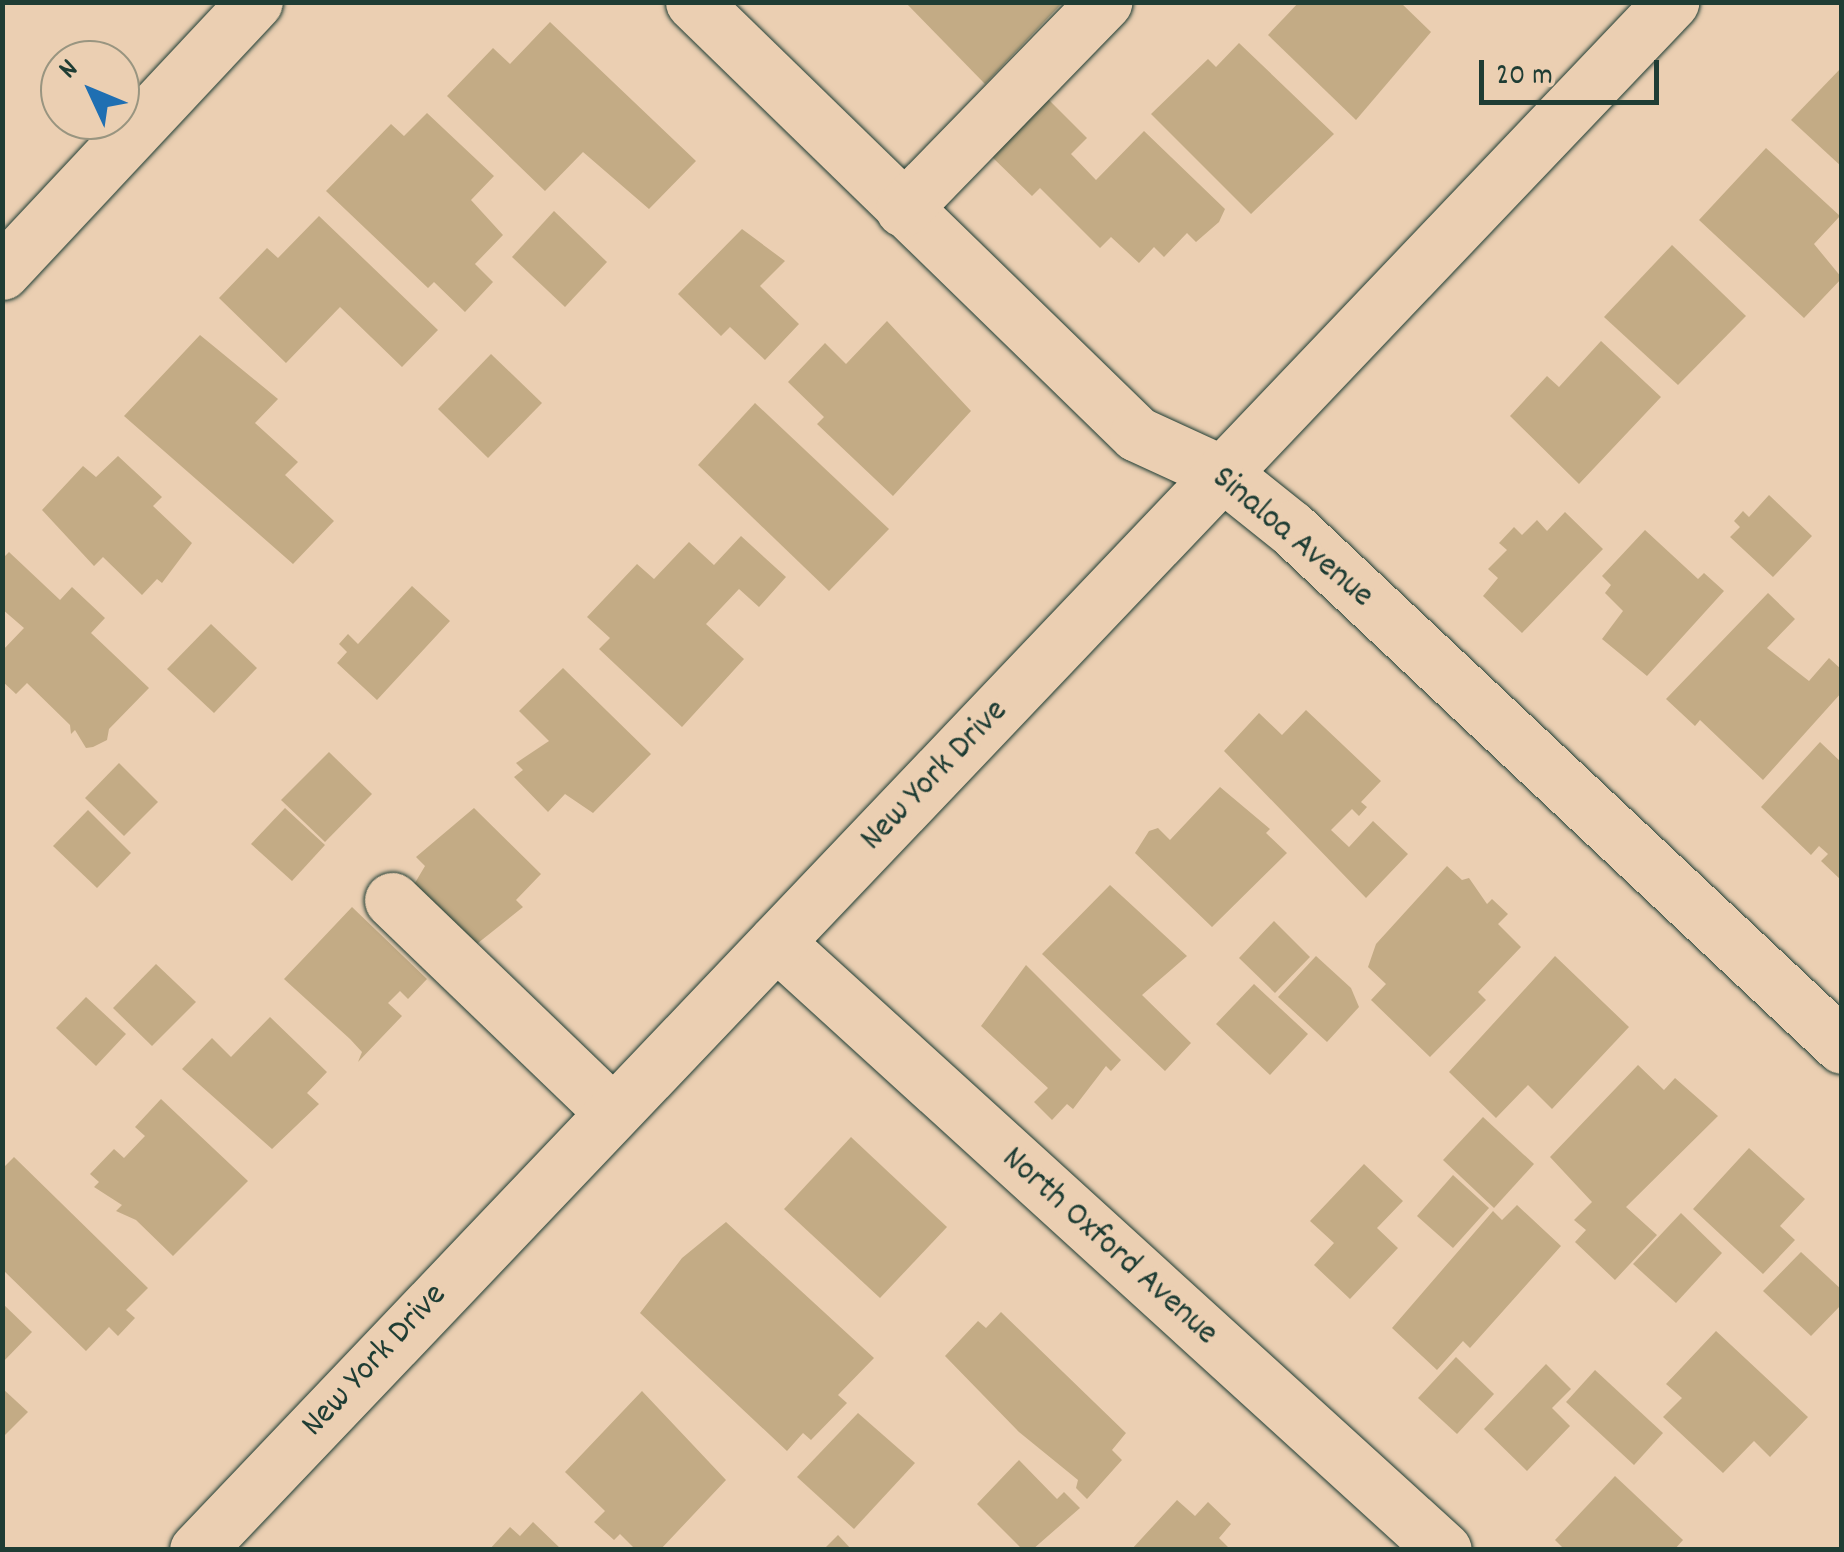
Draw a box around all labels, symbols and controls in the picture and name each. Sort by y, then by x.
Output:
north arrow [40,40,140,140]
scale bar [1484,40,1664,102]
text: N [51,52,89,89]
text: 20 m [1496,56,1553,99]
street label: Sinaloa Avenue [1202,458,1382,618]
street label: New York Drive [852,691,1018,861]
street label: North Oxford Avenue [992,1139,1226,1355]
street label: New York Drive [293,1276,457,1446]

